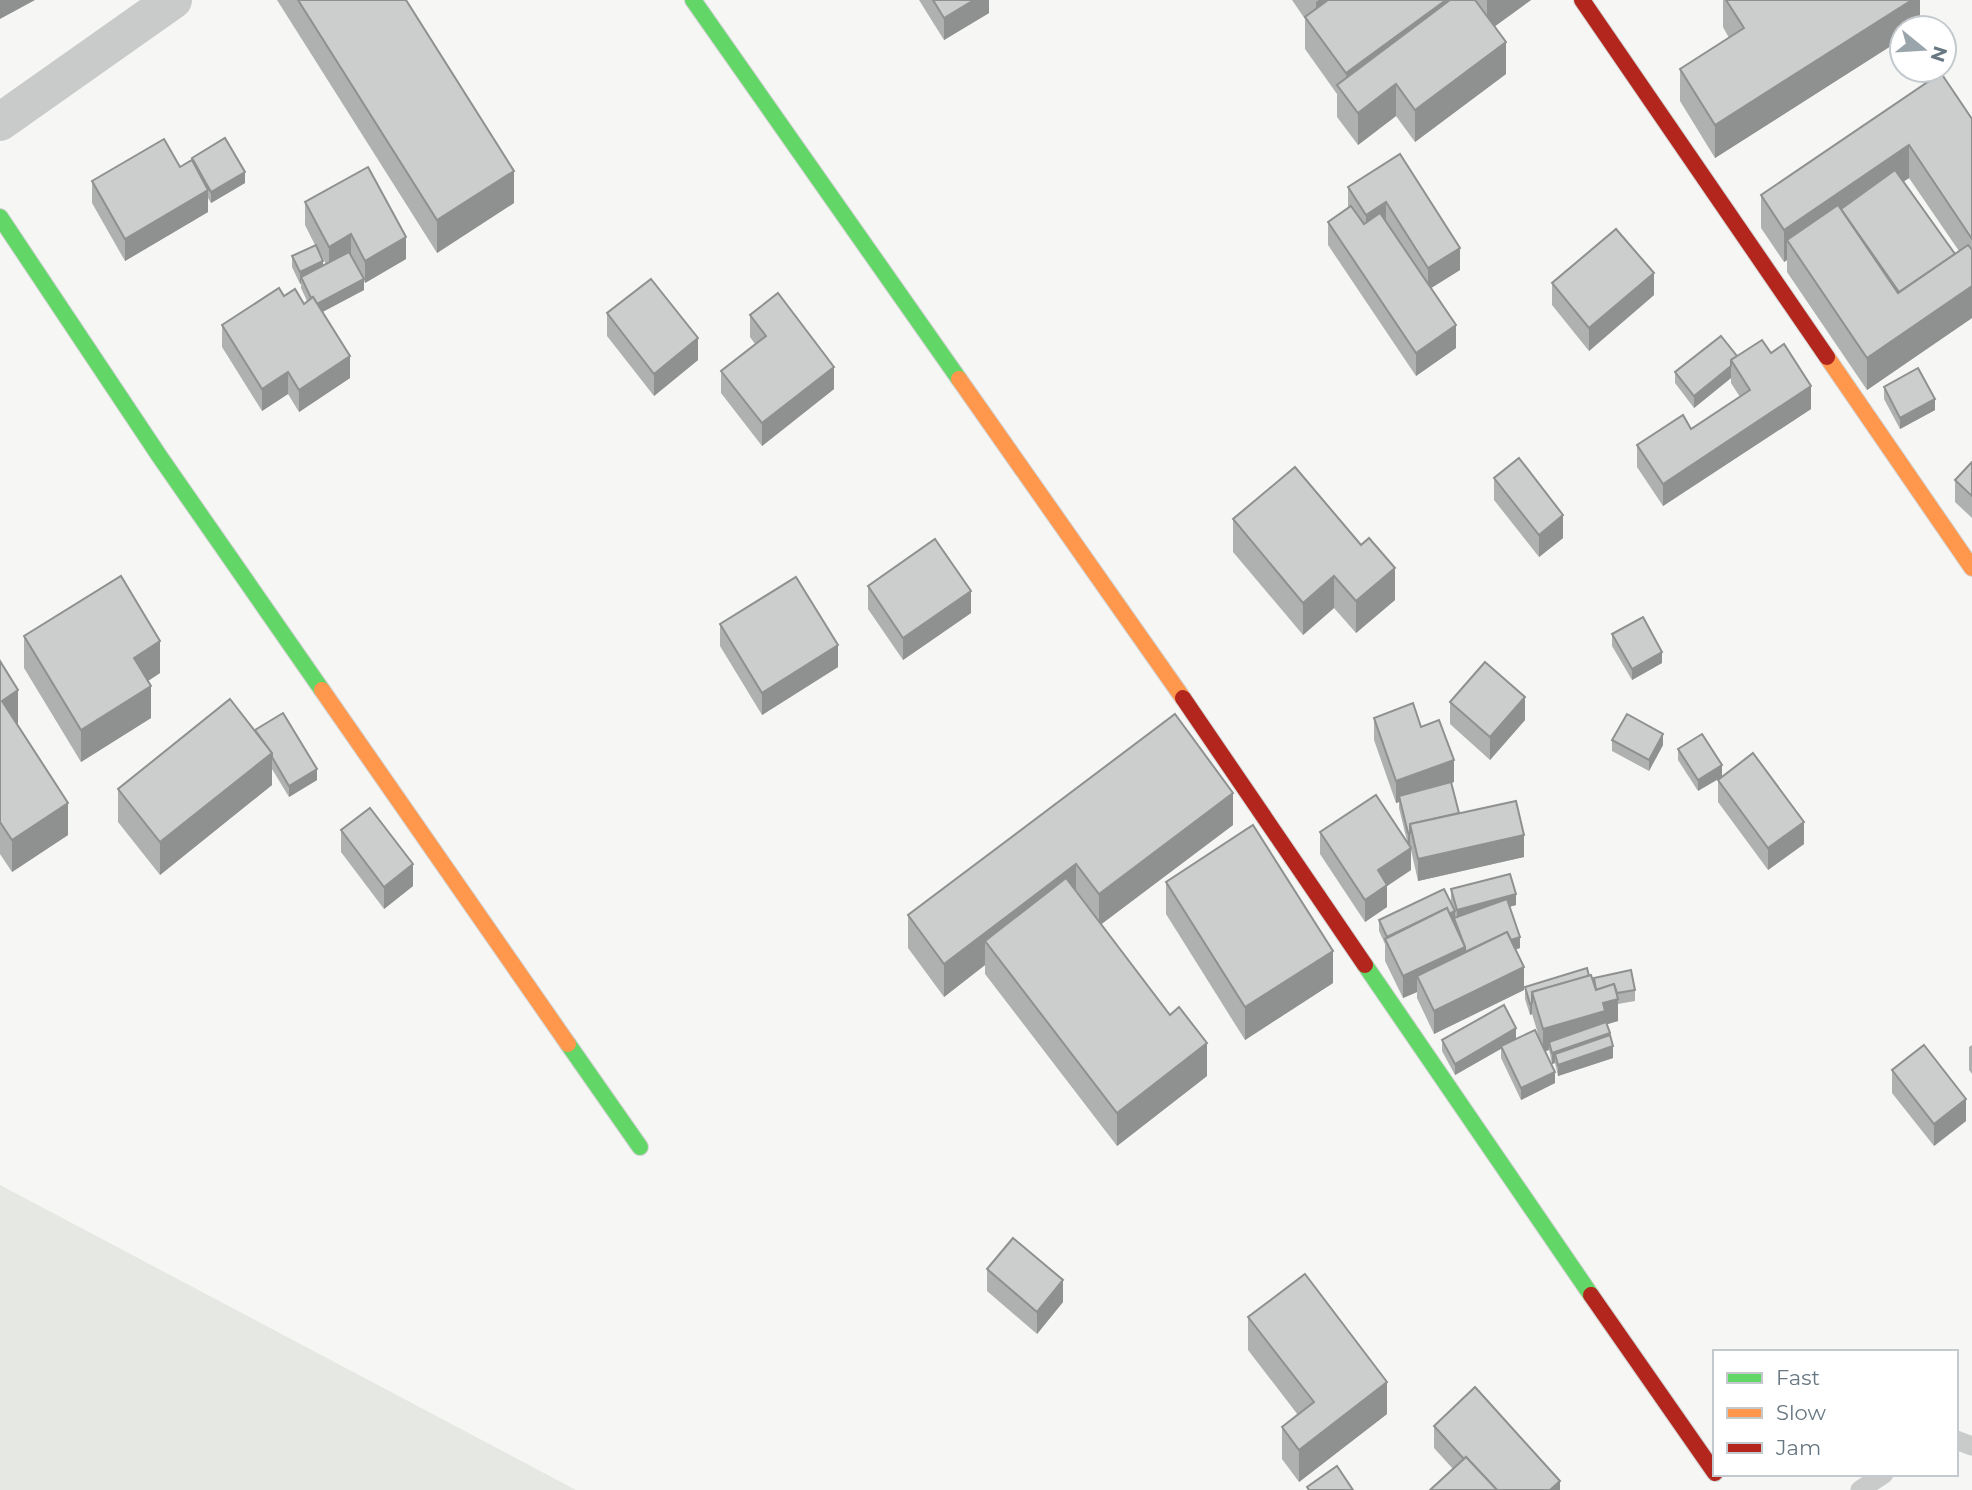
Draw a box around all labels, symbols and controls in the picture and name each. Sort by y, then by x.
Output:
north arrow [1888,14,1958,84]
text: N [1925,43,1952,65]
legend [1713,1350,1958,1476]
text: Fast [1776,1365,1820,1390]
text: Slow [1776,1400,1826,1425]
text: Jam [1775,1435,1821,1460]

